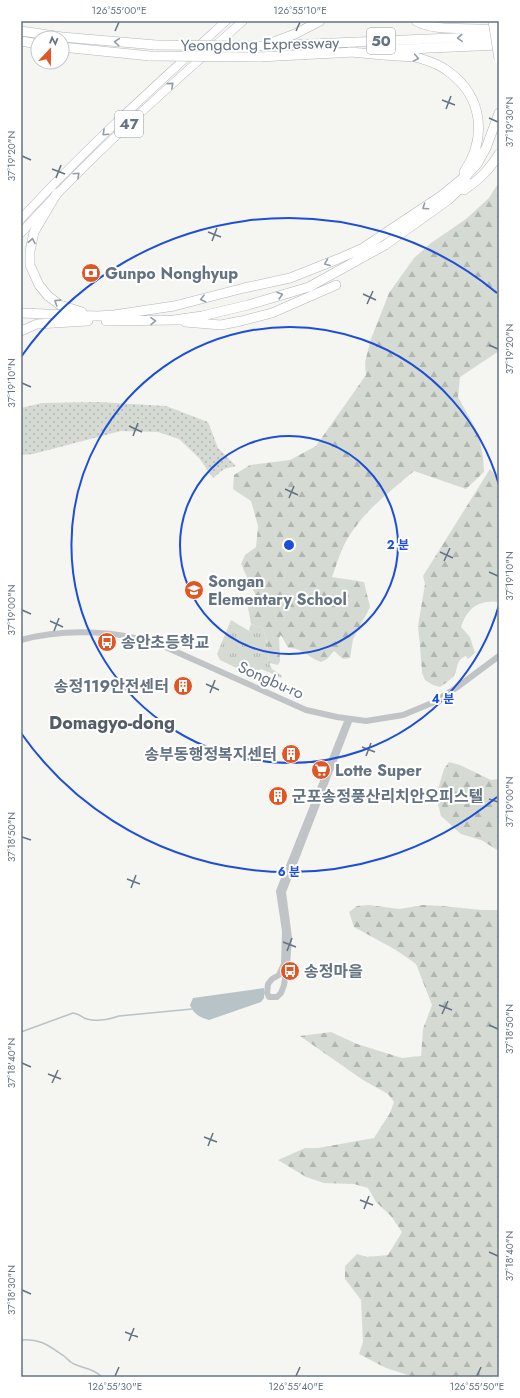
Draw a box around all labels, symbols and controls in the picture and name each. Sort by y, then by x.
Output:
text: 126°55'00"E [91,3,147,18]
text: 126°55'10"E [273,3,327,18]
road number: 50 [367,28,395,54]
north arrow [30,30,70,70]
street label: Yeongdong Expressway [181,31,340,57]
text: N [47,32,61,50]
one-way arrow [457,33,463,42]
one-way arrow [114,37,120,46]
one-way arrow [412,53,419,62]
one-way arrow [166,82,173,89]
text: 37°19'30"N [502,97,517,147]
road number: 47 [115,111,143,137]
one-way arrow [102,128,110,136]
text: 37°19'20"N [4,131,19,181]
one-way arrow [72,172,80,179]
one-way arrow [422,202,429,209]
one-way arrow [27,237,36,244]
one-way arrow [324,259,331,267]
bank icon: Gunpo Nonghyup [80,262,102,284]
place label: Gunpo Nonghyup [105,262,238,285]
one-way arrow [277,291,284,300]
one-way arrow [199,294,206,302]
one-way arrow [54,299,61,306]
one-way arrow [150,317,156,325]
text: 37°19'20"N [502,324,517,374]
text: 37°19'10"N [4,358,19,408]
text: 2 분 [387,536,409,554]
centre of rings [282,538,296,552]
text: 37°19'10"N [502,551,517,601]
place label: Songan Elementary School [208,570,347,611]
school or university icon: Songan Elementary School [183,579,205,601]
text: 37°19'00"N [4,585,19,635]
bus stop icon: 송안초등학교 [96,631,118,653]
place label: 송안초등학교 [121,631,210,654]
street label: Songbu-ro [234,655,308,705]
place label: 송정119안전센터 [54,675,169,698]
building icon: 송정119안전센터 [172,675,194,697]
text: 4 분 [431,690,455,708]
district label: Domagyo-dong [49,710,175,736]
place label: 송부동행정복지센터 [145,743,277,766]
building icon: 송부동행정복지센터 [280,743,302,765]
supermarket icon: Lotte Super [310,759,332,781]
place label: Lotte Super [335,759,422,782]
text: 37°19'00"N [502,777,517,827]
building icon: 군포송정풍산리치안오피스텔 [267,785,289,807]
place label: 군포송정풍산리치안오피스텔 [292,785,483,808]
text: 37°18'50"N [4,812,19,862]
text: 6 분 [278,863,300,881]
bus stop icon: 송정마을 [279,960,301,982]
place label: 송정마을 [304,960,363,983]
text: 37°18'50"N [502,1004,517,1054]
text: 37°18'40"N [4,1038,19,1088]
text: 37°18'40"N [502,1231,517,1281]
text: 37°18'30"N [4,1265,19,1315]
text: 126°55'30"E [88,1379,142,1394]
text: 126°55'40"E [269,1379,323,1394]
text: 126°55'50"E [450,1379,504,1394]

